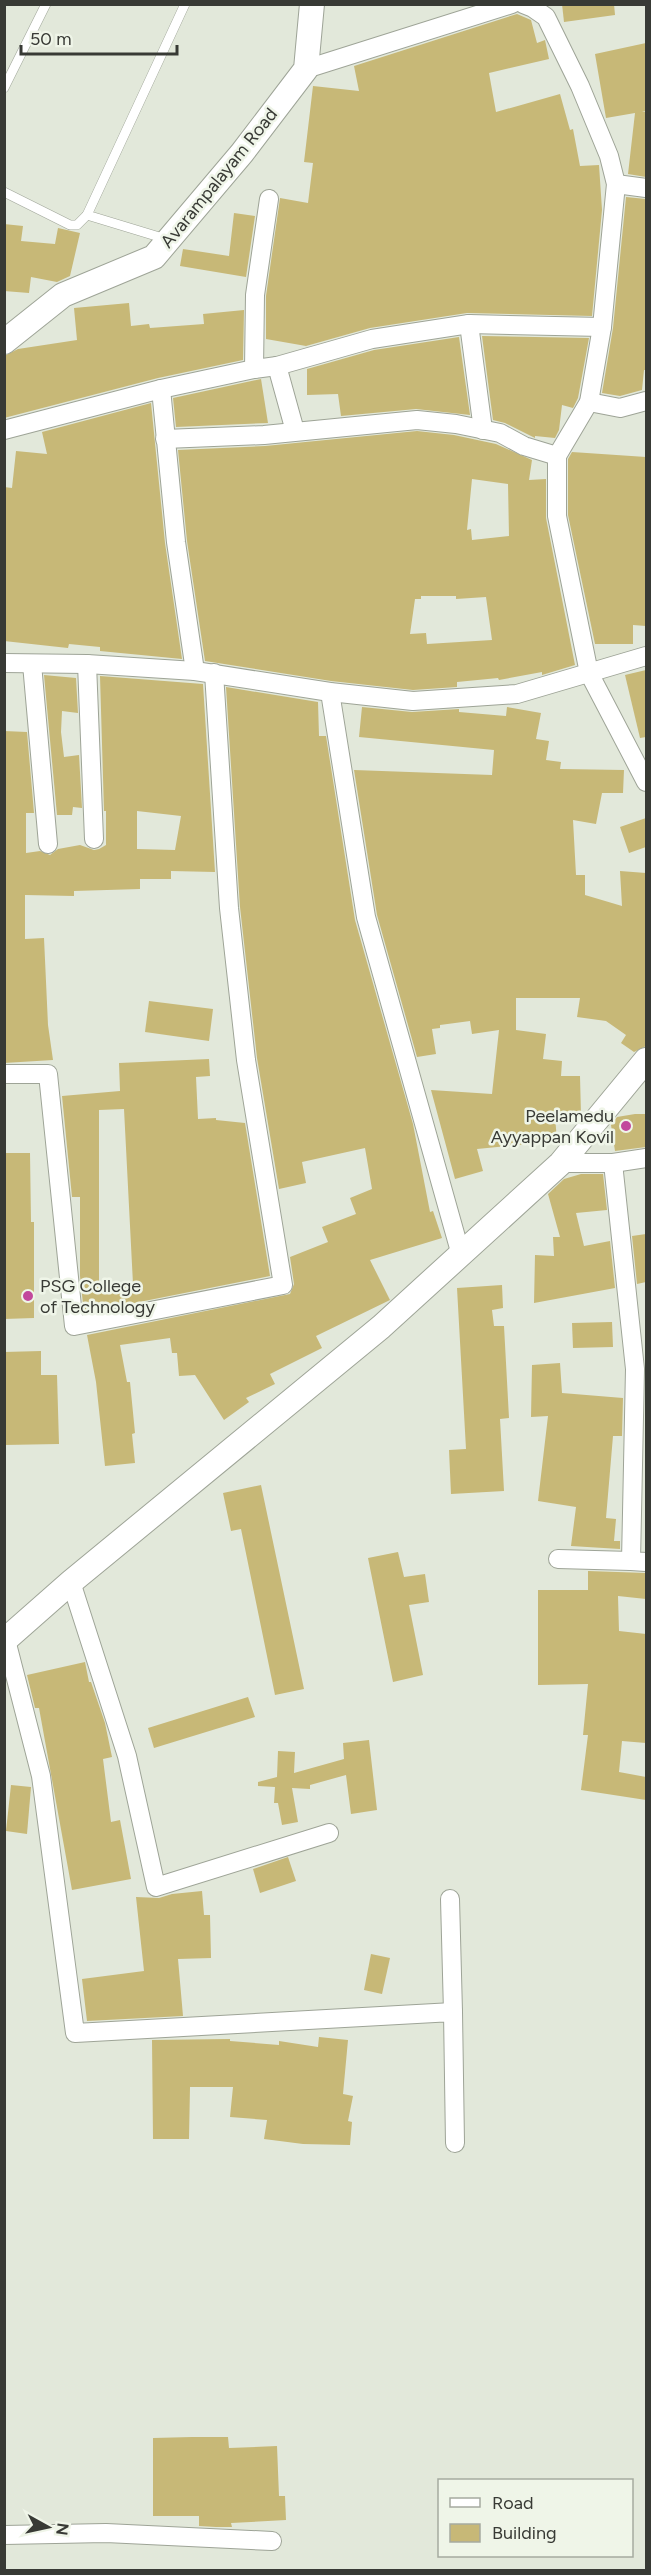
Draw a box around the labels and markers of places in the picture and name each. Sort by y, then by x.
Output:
place label: Peelamedu Ayyappan Kovil [491,1105,614,1148]
marker: Peelamedu Ayyappan Kovil [619,1119,633,1133]
place label: PSG College of Technology [40,1275,155,1318]
marker: PSG College of Technology [21,1289,35,1303]

